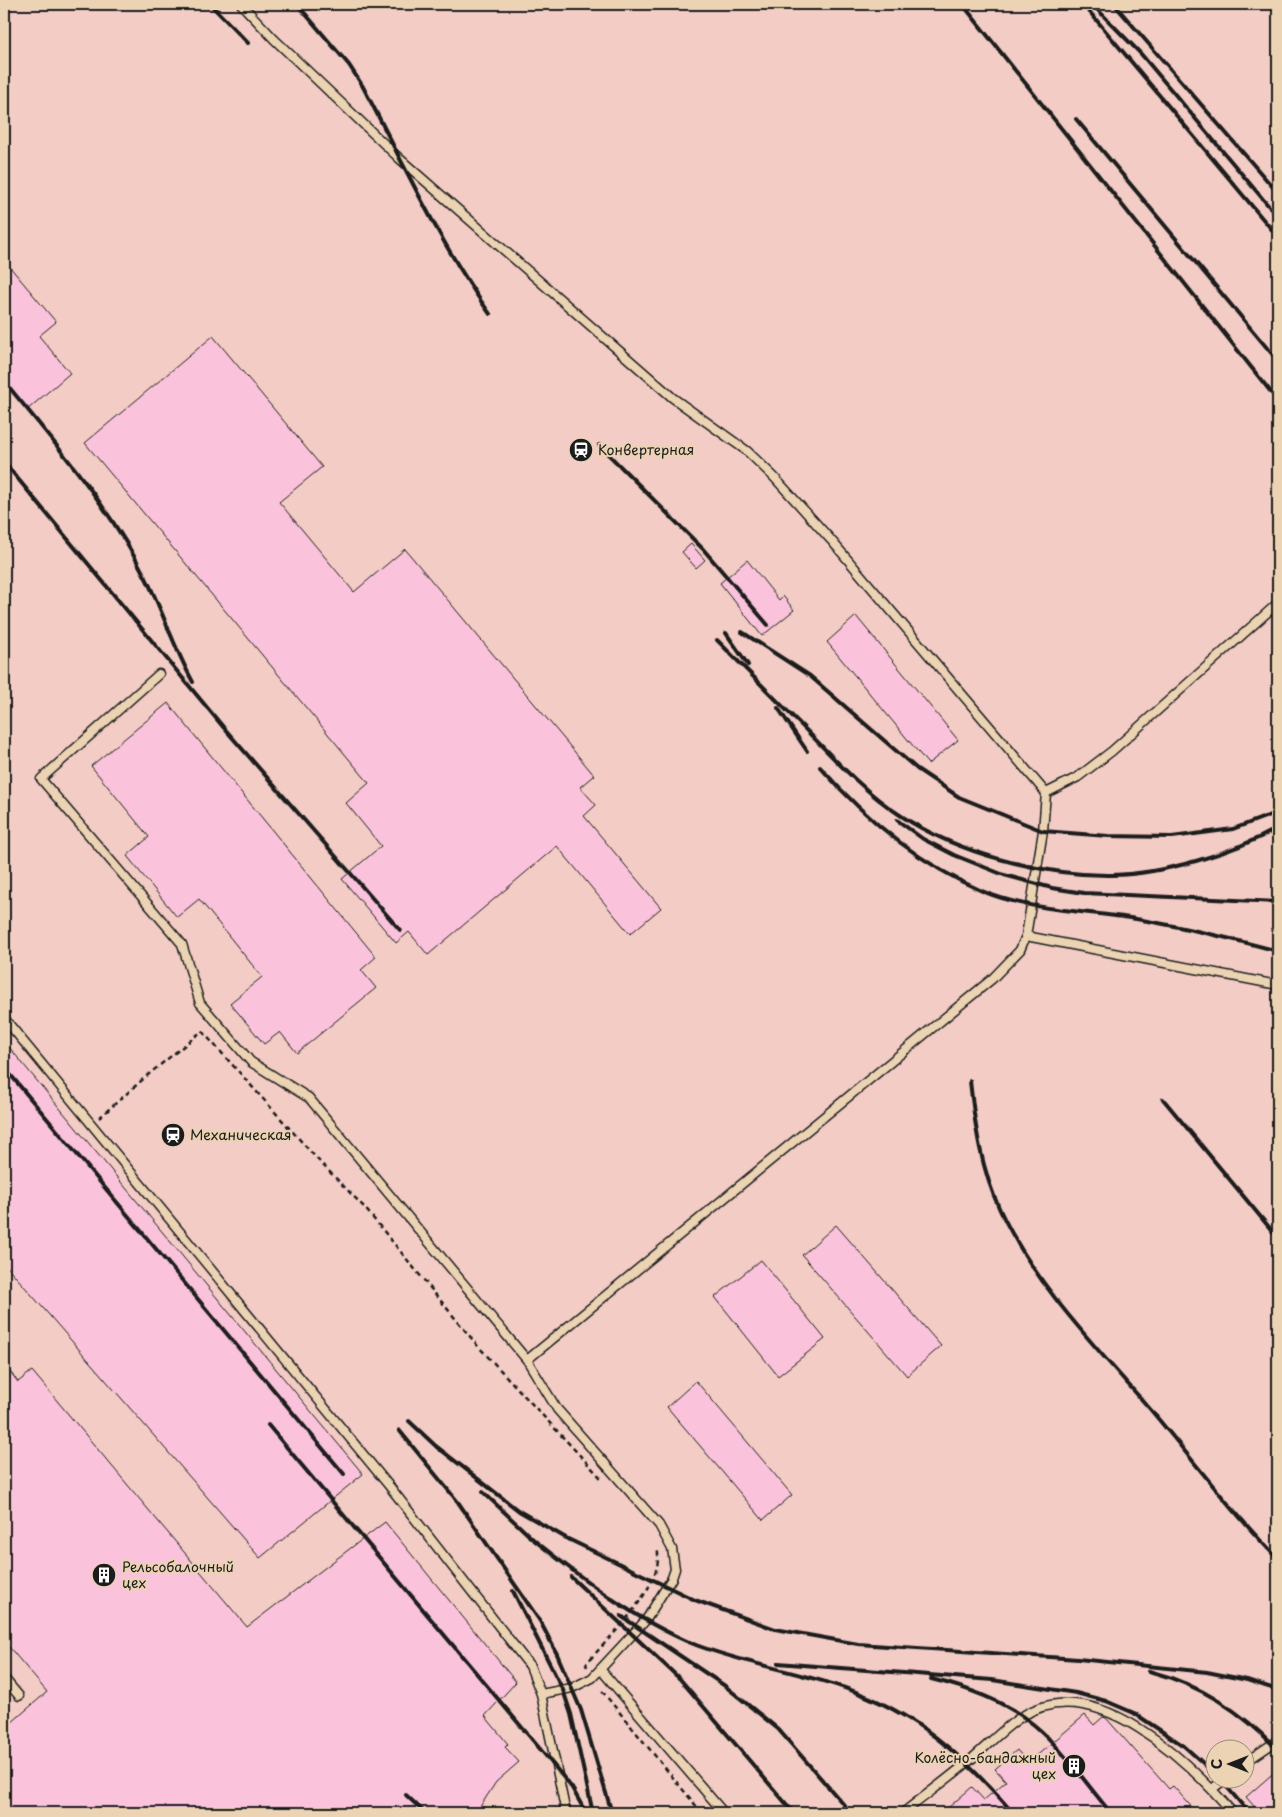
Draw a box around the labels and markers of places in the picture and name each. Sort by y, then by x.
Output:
station icon: Конвертерная [568,437,594,463]
place label: Конвертерная [598,439,694,460]
station icon: Механическая [160,1122,186,1148]
place label: Механическая [190,1124,291,1145]
place label: Рельсобалочный цех [122,1556,234,1593]
building icon: Рельсобалочный цех [91,1562,117,1588]
place label: Колёсно-бандажный цех [915,1747,1056,1784]
building icon: Колёсно-бандажный цех [1061,1753,1087,1779]

